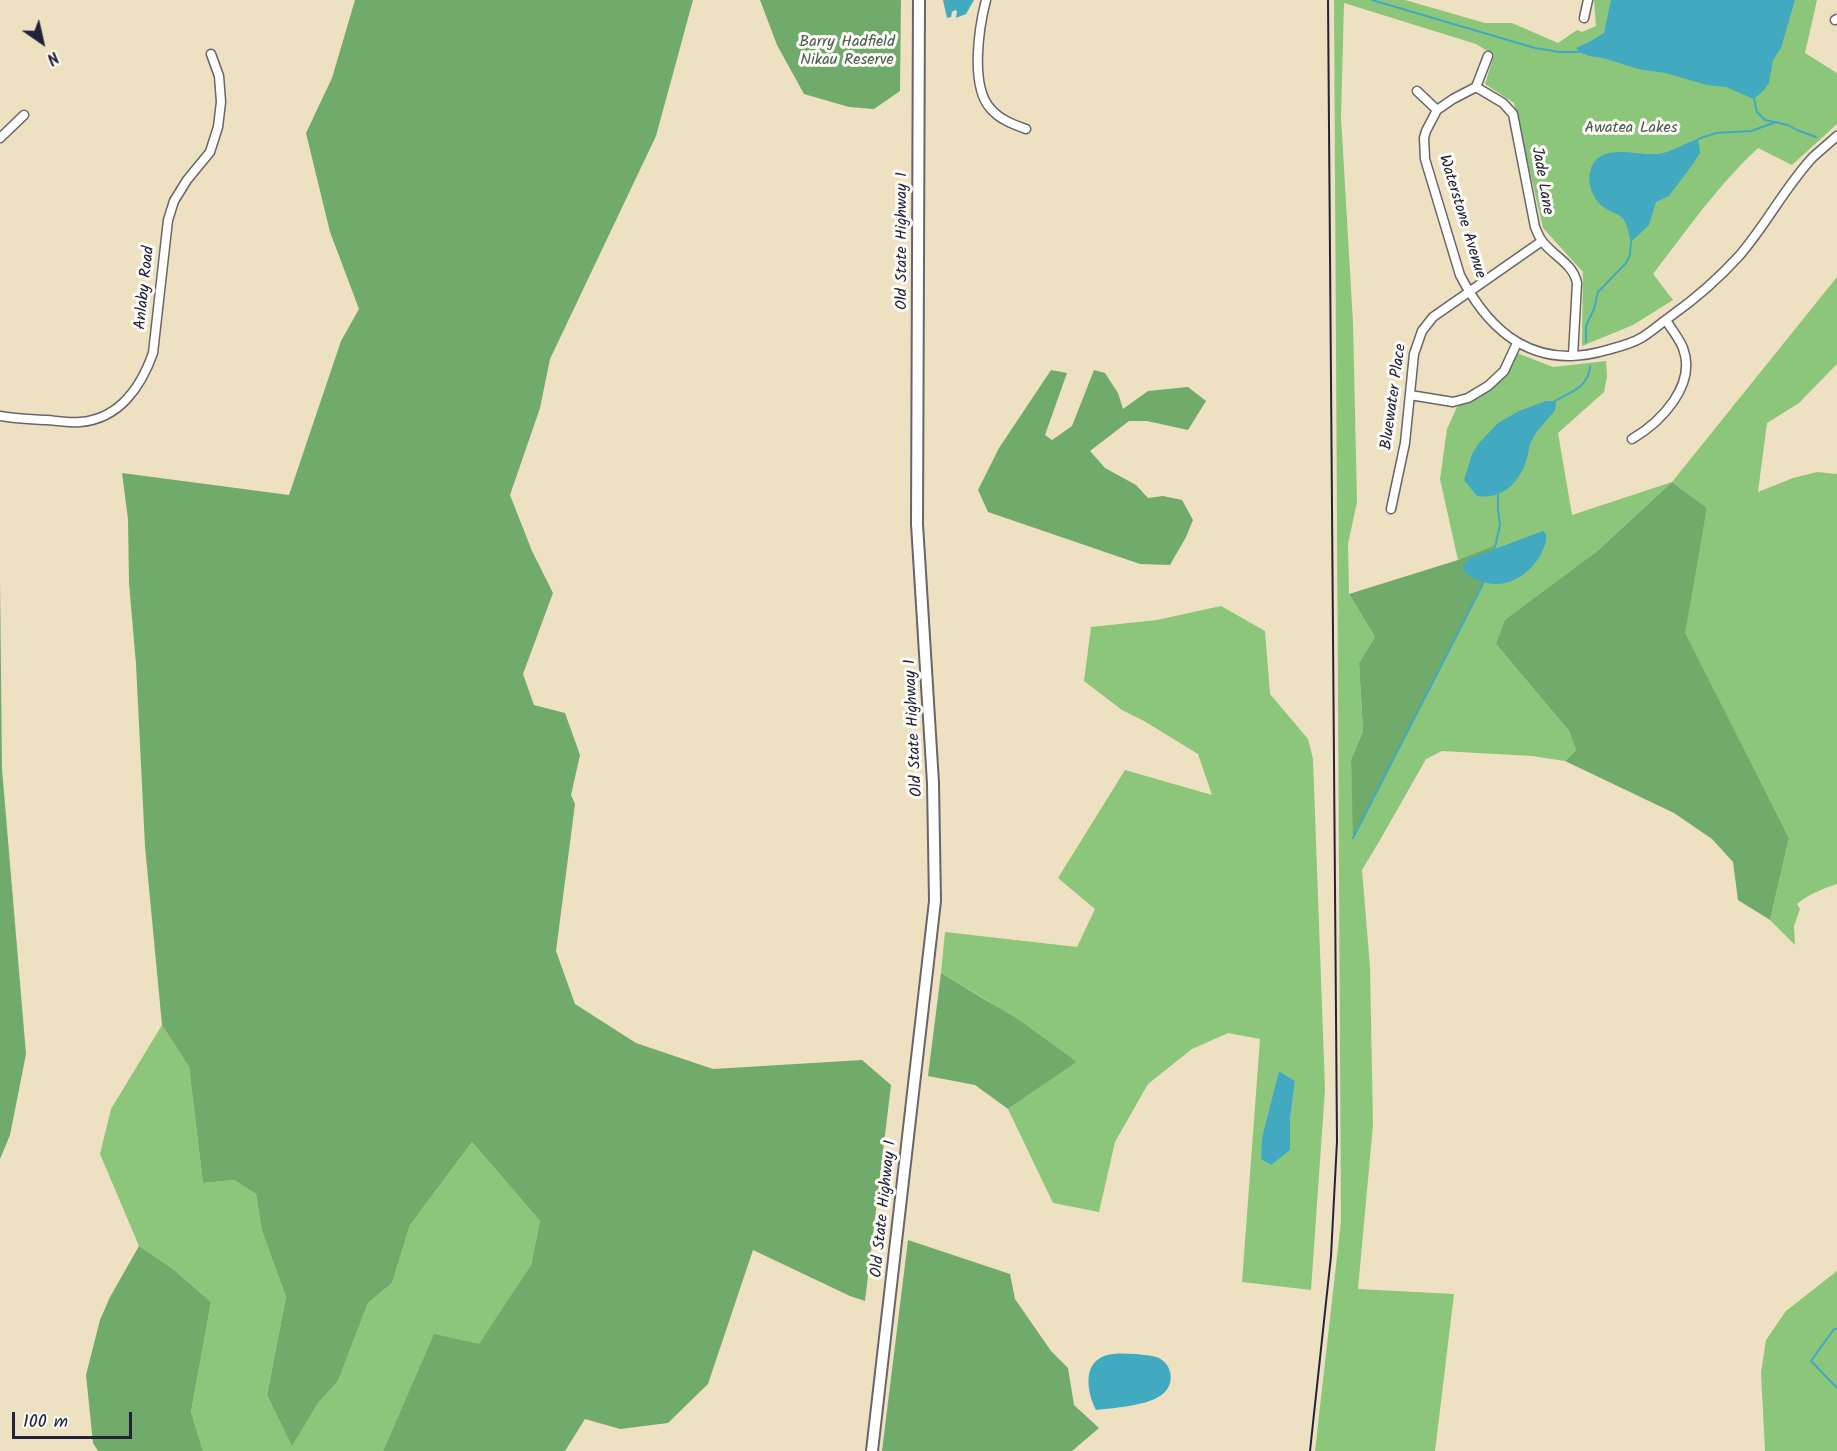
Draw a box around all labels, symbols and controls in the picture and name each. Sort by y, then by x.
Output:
north arrow [12,12,72,72]
park label: Barry Hadfield Nikau Reserve [799,33,895,71]
text: N [41,44,64,71]
park label: Awatea Lakes [1584,119,1678,139]
street label: Jade Lane [1526,146,1556,216]
street label: Waterstone Avenue [1433,153,1489,281]
street label: Old State Highway 1 [893,172,913,310]
street label: Anlaby Road [132,245,160,331]
street label: Bluewater Place [1378,343,1412,451]
street label: Old State Highway 1 [902,659,928,797]
street label: Old State Highway 1 [868,1139,902,1279]
scale bar [15,1400,135,1438]
text: 100 m [23,1408,68,1437]

